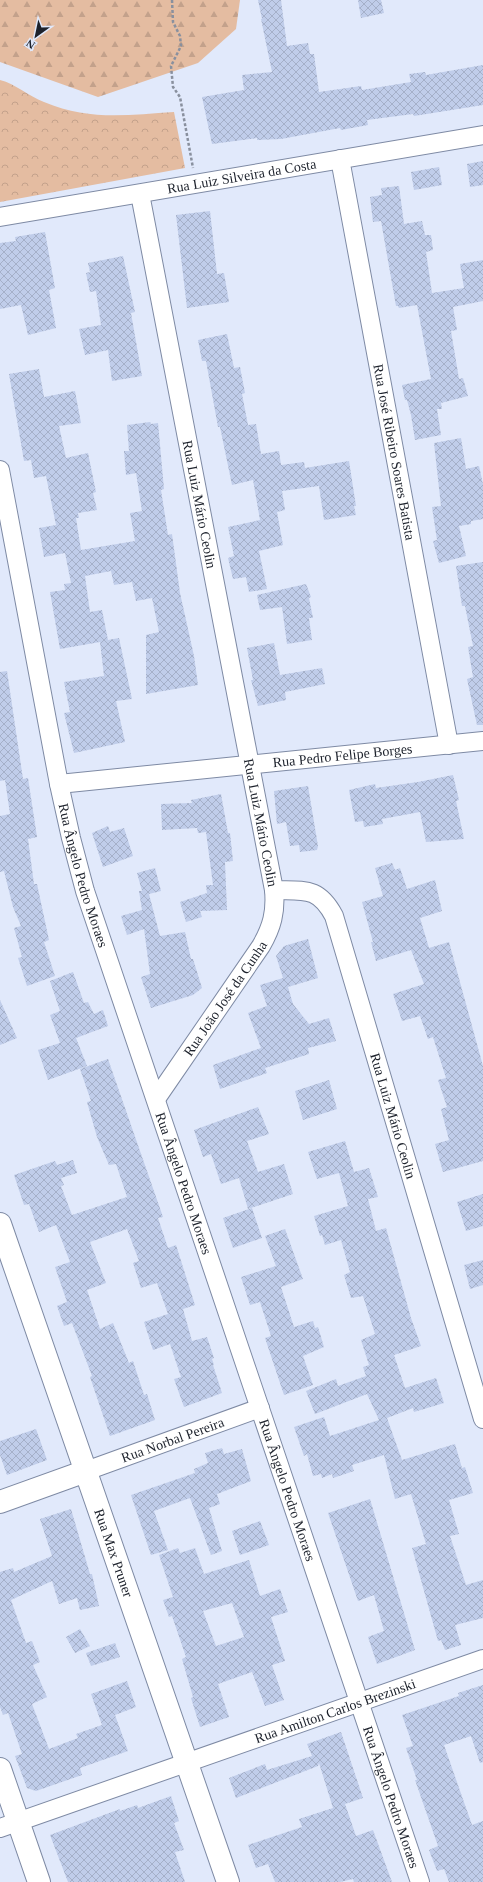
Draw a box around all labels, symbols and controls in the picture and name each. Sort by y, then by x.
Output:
north arrow [16,16,56,56]
text: N [24,37,37,52]
street label: Rua Luiz Silveira da Costa [166,156,318,196]
street label: Rua José Ribeiro Soares Batista [371,363,418,542]
street label: Rua Luiz Mário Ceolin [180,439,219,570]
street label: Rua Pedro Felipe Borges [272,741,413,770]
street label: Rua Luiz Mário Ceolin [241,757,281,888]
street label: Rua Ângelo Pedro Moraes [56,802,111,949]
street label: Rua João José da Cunha [180,938,270,1059]
street label: Rua Luiz Mário Ceolin [368,1051,419,1180]
street label: Rua Ângelo Pedro Moraes [153,1110,215,1256]
street label: Rua Norbal Pereira [119,1414,227,1465]
street label: Rua Ângelo Pedro Moraes [257,1417,318,1563]
street label: Rua Max Pruner [92,1507,136,1599]
street label: Rua Amilton Carlos Brezinski [253,1676,418,1746]
street label: Rua Ângelo Pedro Moraes [360,1724,422,1870]

